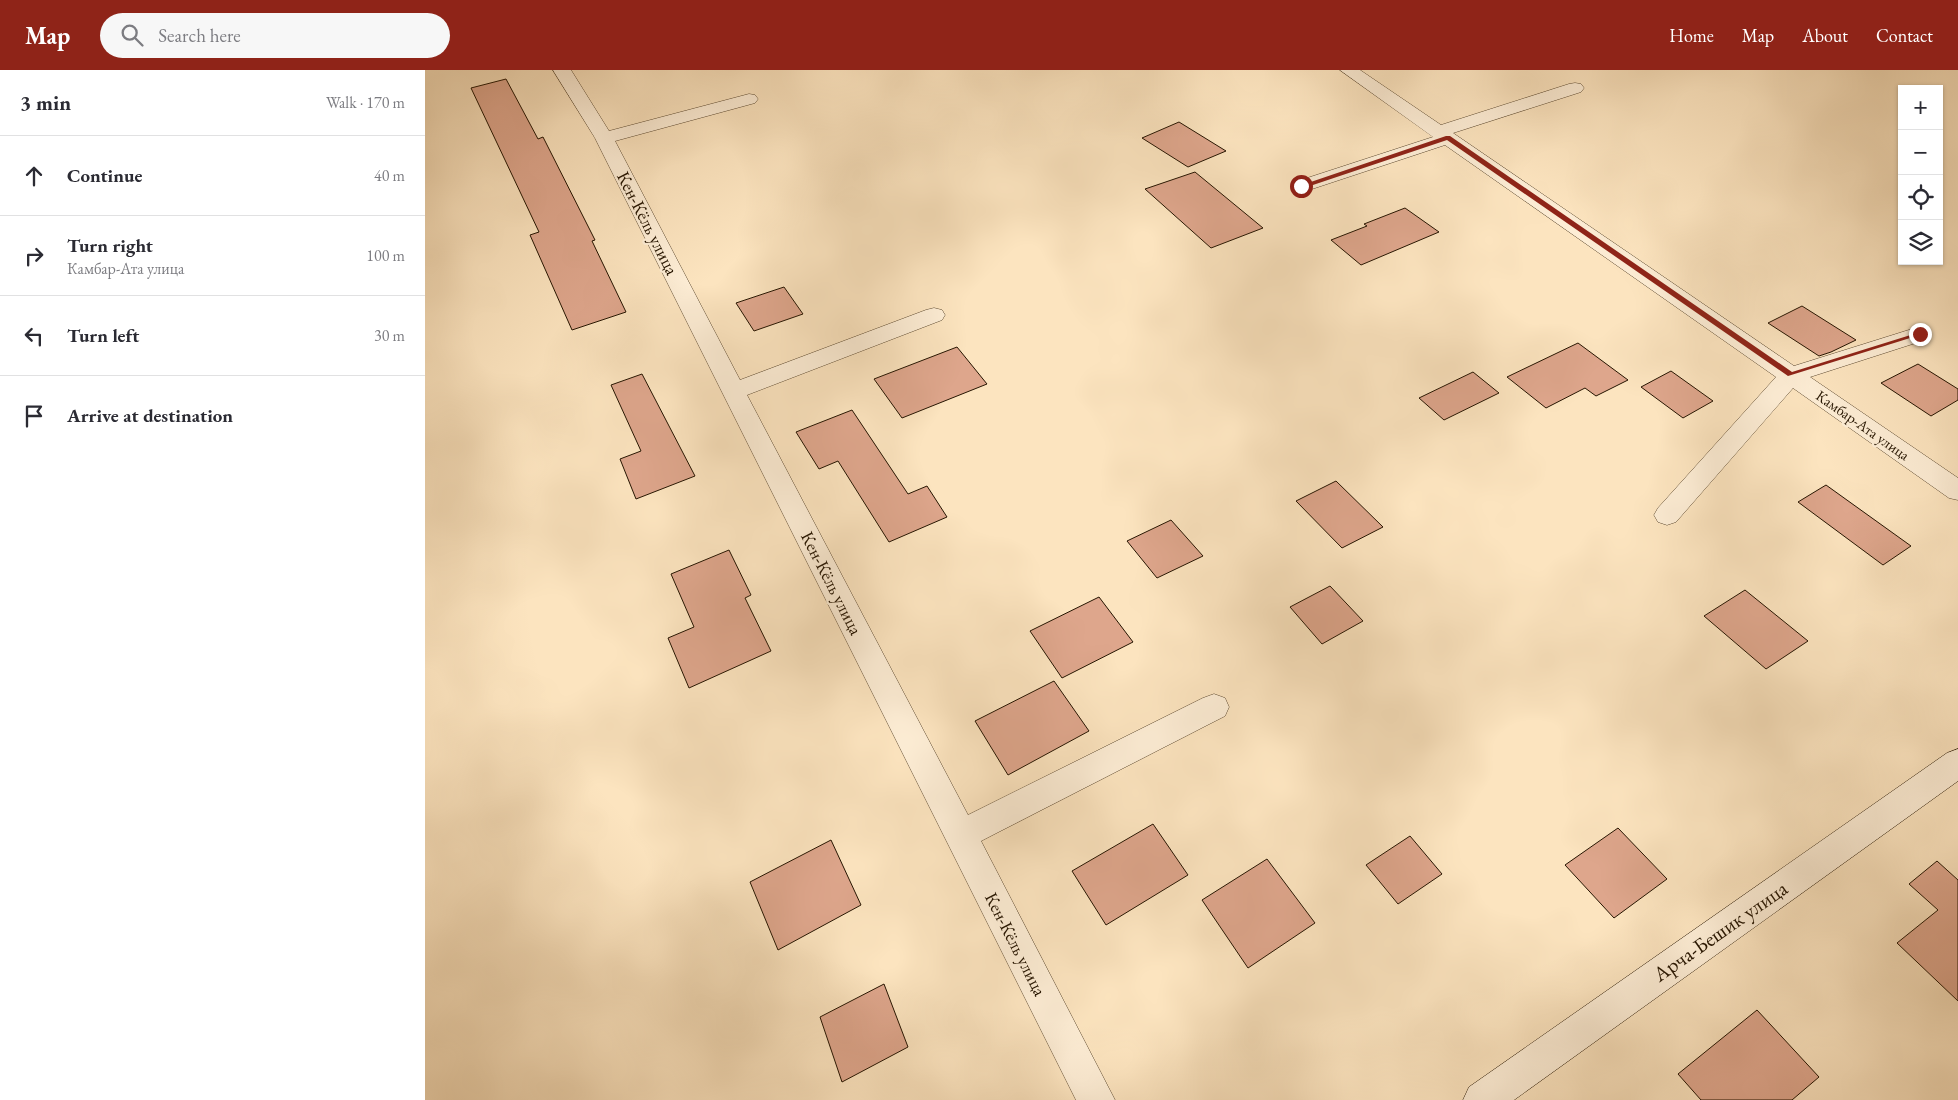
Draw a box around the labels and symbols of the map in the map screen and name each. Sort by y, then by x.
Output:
street label: Кен-Кёль улица [612,167,684,279]
route start [1290,175,1313,198]
route end [1909,323,1932,346]
street label: Камбар-Ата улица [1813,386,1913,464]
street label: Кен-Кёль улица [796,527,868,639]
street label: Арча-Бешик улица [1647,874,1793,988]
street label: Кен-Кёль улица [980,888,1052,1000]

